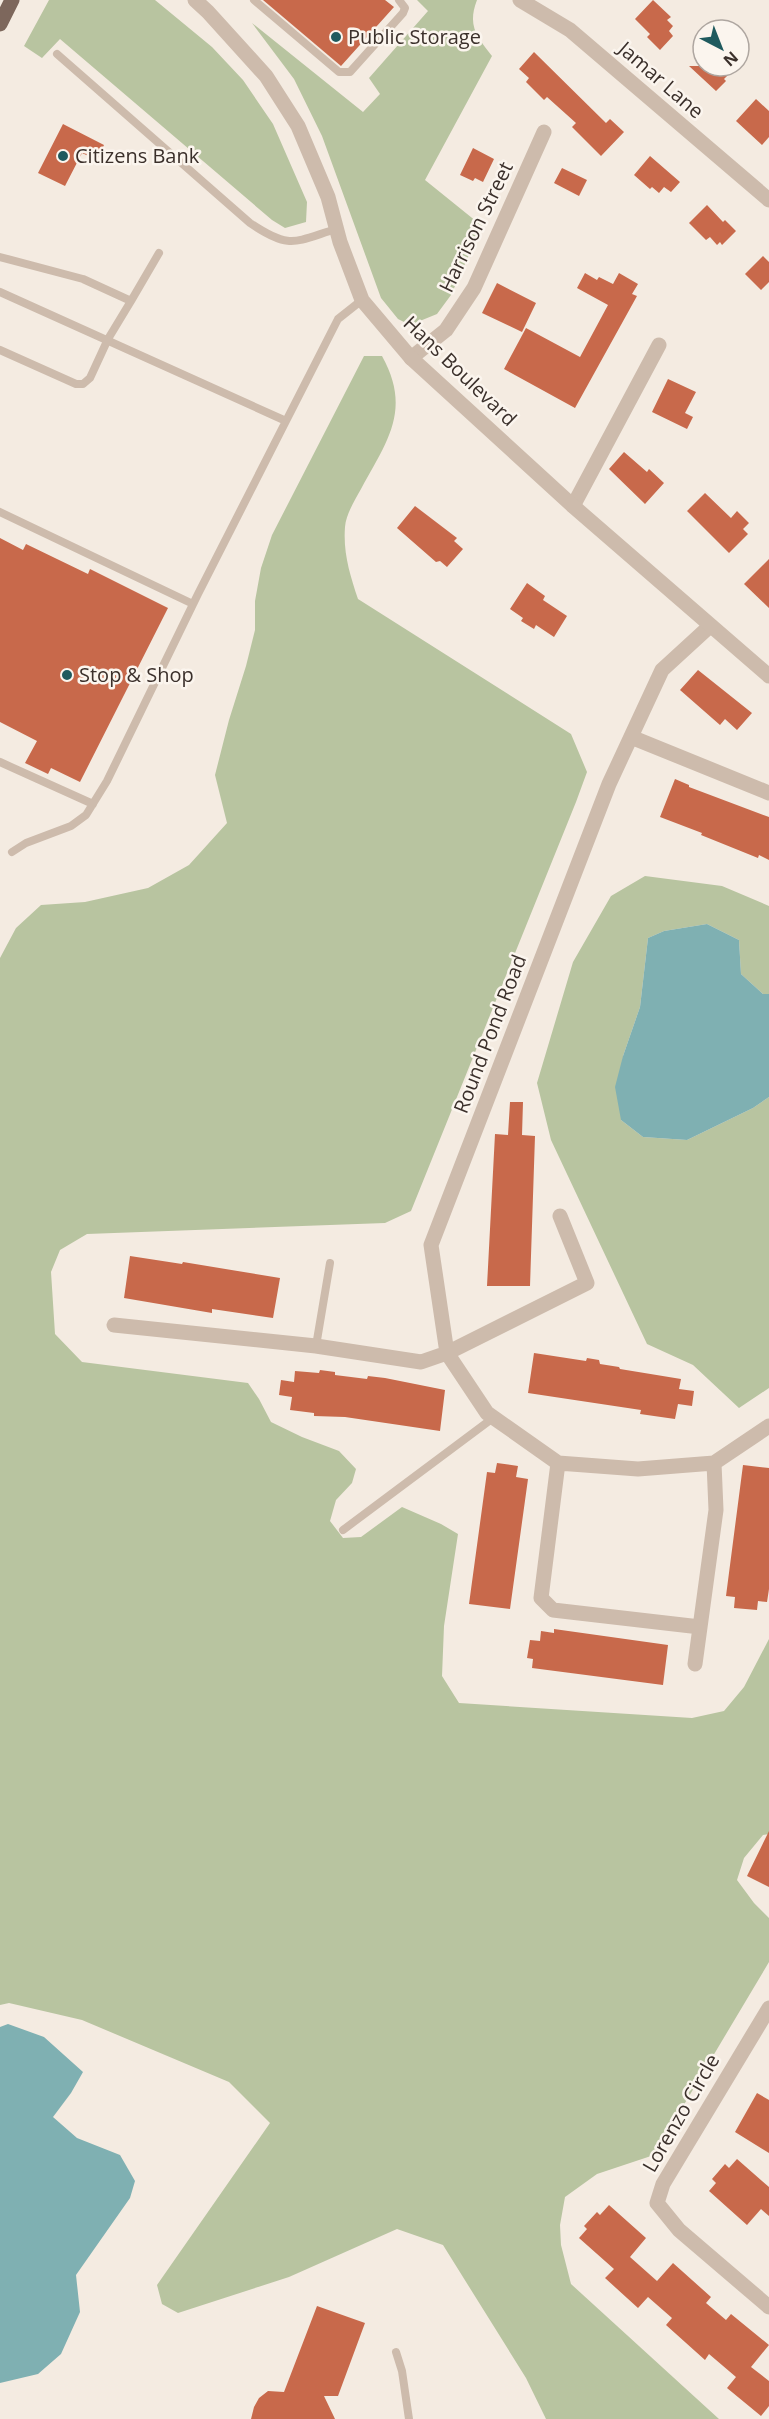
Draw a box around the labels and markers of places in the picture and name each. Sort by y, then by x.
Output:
place label: Public Storage [348,23,481,50]
marker: Public Storage [329,30,343,44]
place label: Citizens Bank [75,142,200,169]
marker: Citizens Bank [56,149,70,163]
place label: Stop & Shop [79,661,194,688]
marker: Stop & Shop [60,668,74,682]

